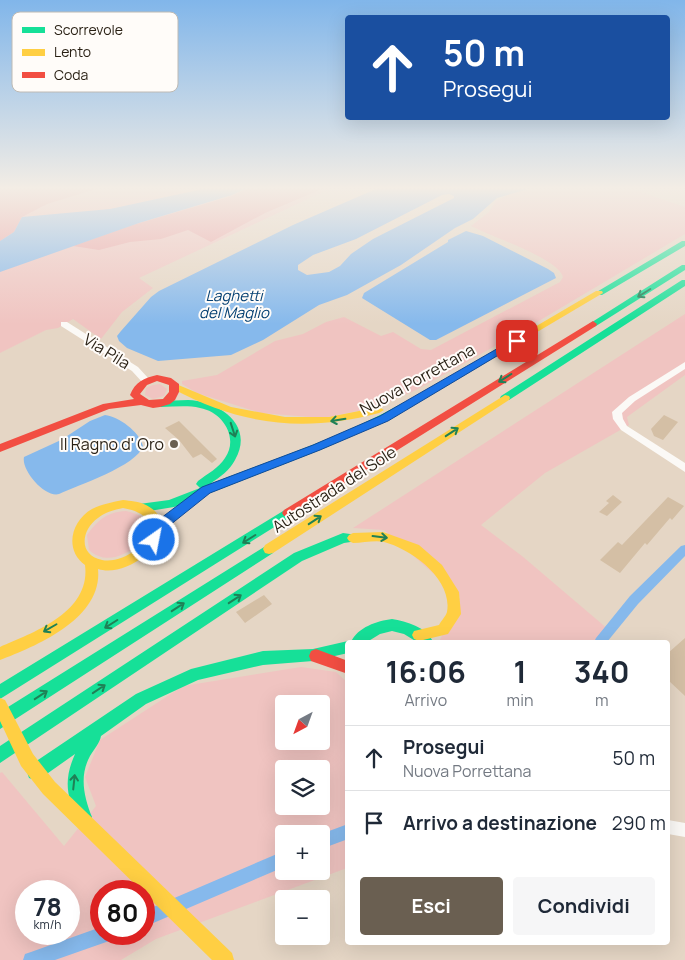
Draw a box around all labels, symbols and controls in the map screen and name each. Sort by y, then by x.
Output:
legend [12,12,178,92]
text: Scorrevole [54,20,123,39]
text: 50 m [443,29,525,77]
icon: ahead [360,35,425,100]
text: Lento [54,42,91,61]
text: Coda [54,65,88,84]
text: Prosegui [443,74,533,104]
water label: Laghetti del Maglio [199,285,270,323]
one-way arrow [637,288,651,298]
pin [496,320,538,362]
icon: arrive [503,327,531,355]
street label: Via Pila [79,328,135,374]
street label: Nuova Porrettana [356,338,478,420]
one-way arrow [499,373,513,383]
one-way arrow [331,415,347,425]
one-way arrow [229,422,238,437]
one-way arrow [445,427,459,438]
place label: Il Ragno d' Oro [60,433,164,455]
marker: Il Ragno d' Oro [168,438,180,450]
street label: Autostrada del Sole [268,441,400,537]
position arrow [127,513,179,565]
one-way arrow [308,515,322,525]
one-way arrow [372,532,388,542]
one-way arrow [242,534,256,544]
one-way arrow [227,594,241,604]
one-way arrow [171,602,185,613]
one-way arrow [104,620,118,630]
one-way arrow [44,623,58,633]
text: 16:06 [386,651,466,692]
text: 1 [513,651,527,692]
text: 340 [574,651,629,692]
one-way arrow [92,684,106,694]
text: Arrivo [404,689,447,711]
text: min [507,689,533,711]
text: m [595,689,608,711]
one-way arrow [34,690,48,700]
north arrow [275,695,330,750]
map controls [275,695,330,945]
text: Prosegui [403,734,485,760]
icon: ahead [360,744,388,772]
text: 50 m [613,745,655,771]
button: layers [275,760,330,815]
text: Nuova Porrettana [403,760,531,782]
one-way arrow [69,774,79,790]
icon: arrive [360,809,388,837]
text: Arrivo a destinazione [403,810,597,836]
text: 290 m [612,810,666,836]
button: + [275,825,330,880]
button: Esci [360,877,503,935]
button: Condividi [513,877,655,935]
speed limit sign: 80 [90,880,155,945]
text: 78 [33,889,62,924]
button: − [275,890,330,945]
text: km/h [34,916,61,933]

